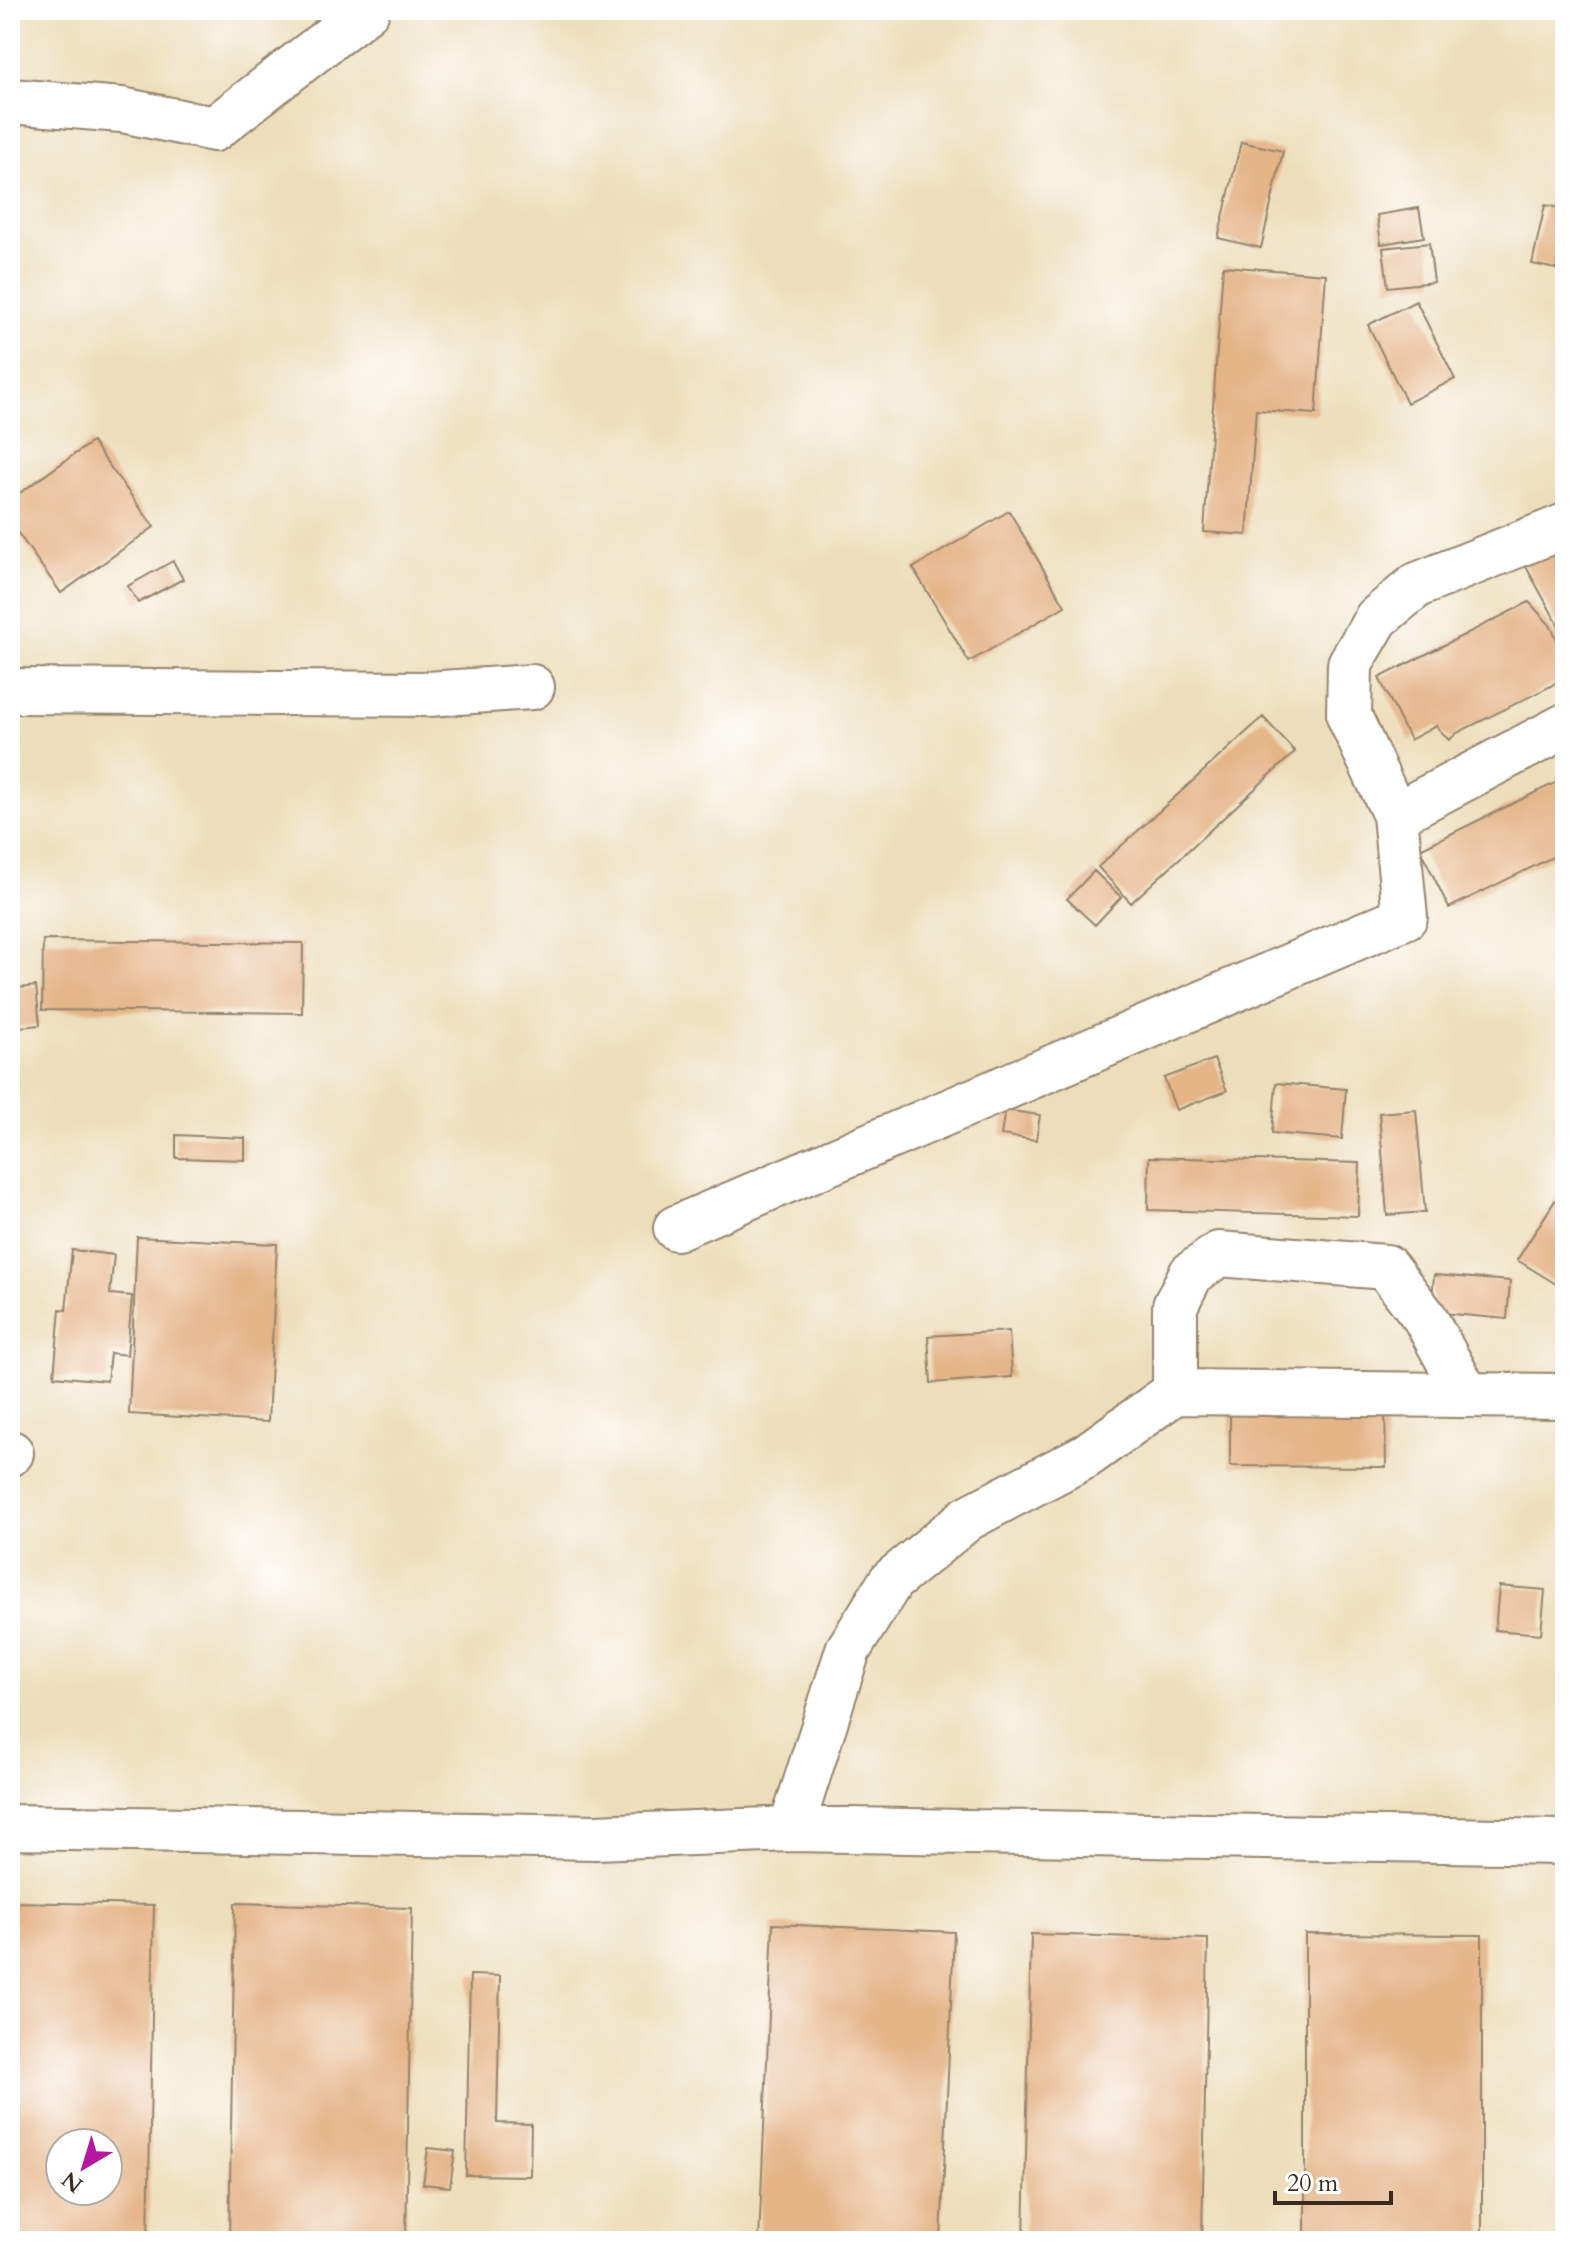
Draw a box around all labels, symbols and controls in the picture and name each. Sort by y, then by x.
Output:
north arrow [44,2127,124,2207]
scale bar [1275,2155,1391,2205]
text: N [56,2164,89,2200]
text: 20 m [1287,2167,1339,2200]

